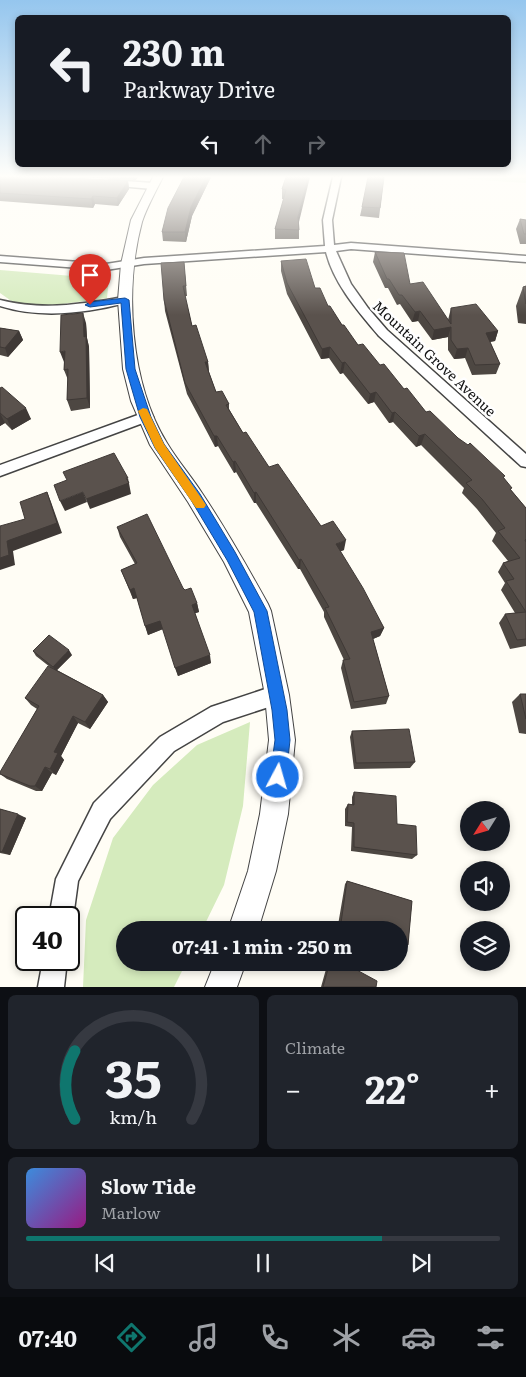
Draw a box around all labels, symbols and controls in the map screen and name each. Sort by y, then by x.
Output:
text: 230 m [123,25,225,77]
icon: left [40,35,105,100]
text: Parkway Drive [123,72,275,105]
icon: left [196,130,224,158]
icon: ahead [249,130,277,158]
icon: right [302,130,330,158]
pin [69,254,111,305]
icon: arrive [76,261,104,289]
street label: Mountain Grove Avenue [369,296,501,420]
position arrow [251,750,303,802]
north arrow [460,801,510,851]
map controls [460,801,510,971]
button: sound [460,861,510,911]
speed limit sign: 40 [15,906,80,971]
button: layers [460,921,510,971]
text: 07:41 · 1 min · 250 m [172,932,352,960]
text: Climate [285,1035,345,1059]
text: 35 [105,1037,162,1114]
text: 22° [365,1059,420,1116]
text: − [285,1067,301,1109]
text: + [484,1067,500,1109]
text: km/h [110,1103,157,1130]
text: Slow Tide [101,1172,196,1200]
text: Marlow [101,1200,161,1224]
icon: previous [91,1249,119,1277]
icon: pause [249,1249,277,1277]
icon: next [407,1249,435,1277]
icon: directions [114,1320,149,1355]
icon: music [186,1320,221,1355]
icon: phone [257,1320,292,1355]
icon: climate [329,1320,364,1355]
icon: car [401,1320,436,1355]
icon: filters [473,1320,508,1355]
text: 07:40 [18,1321,77,1354]

